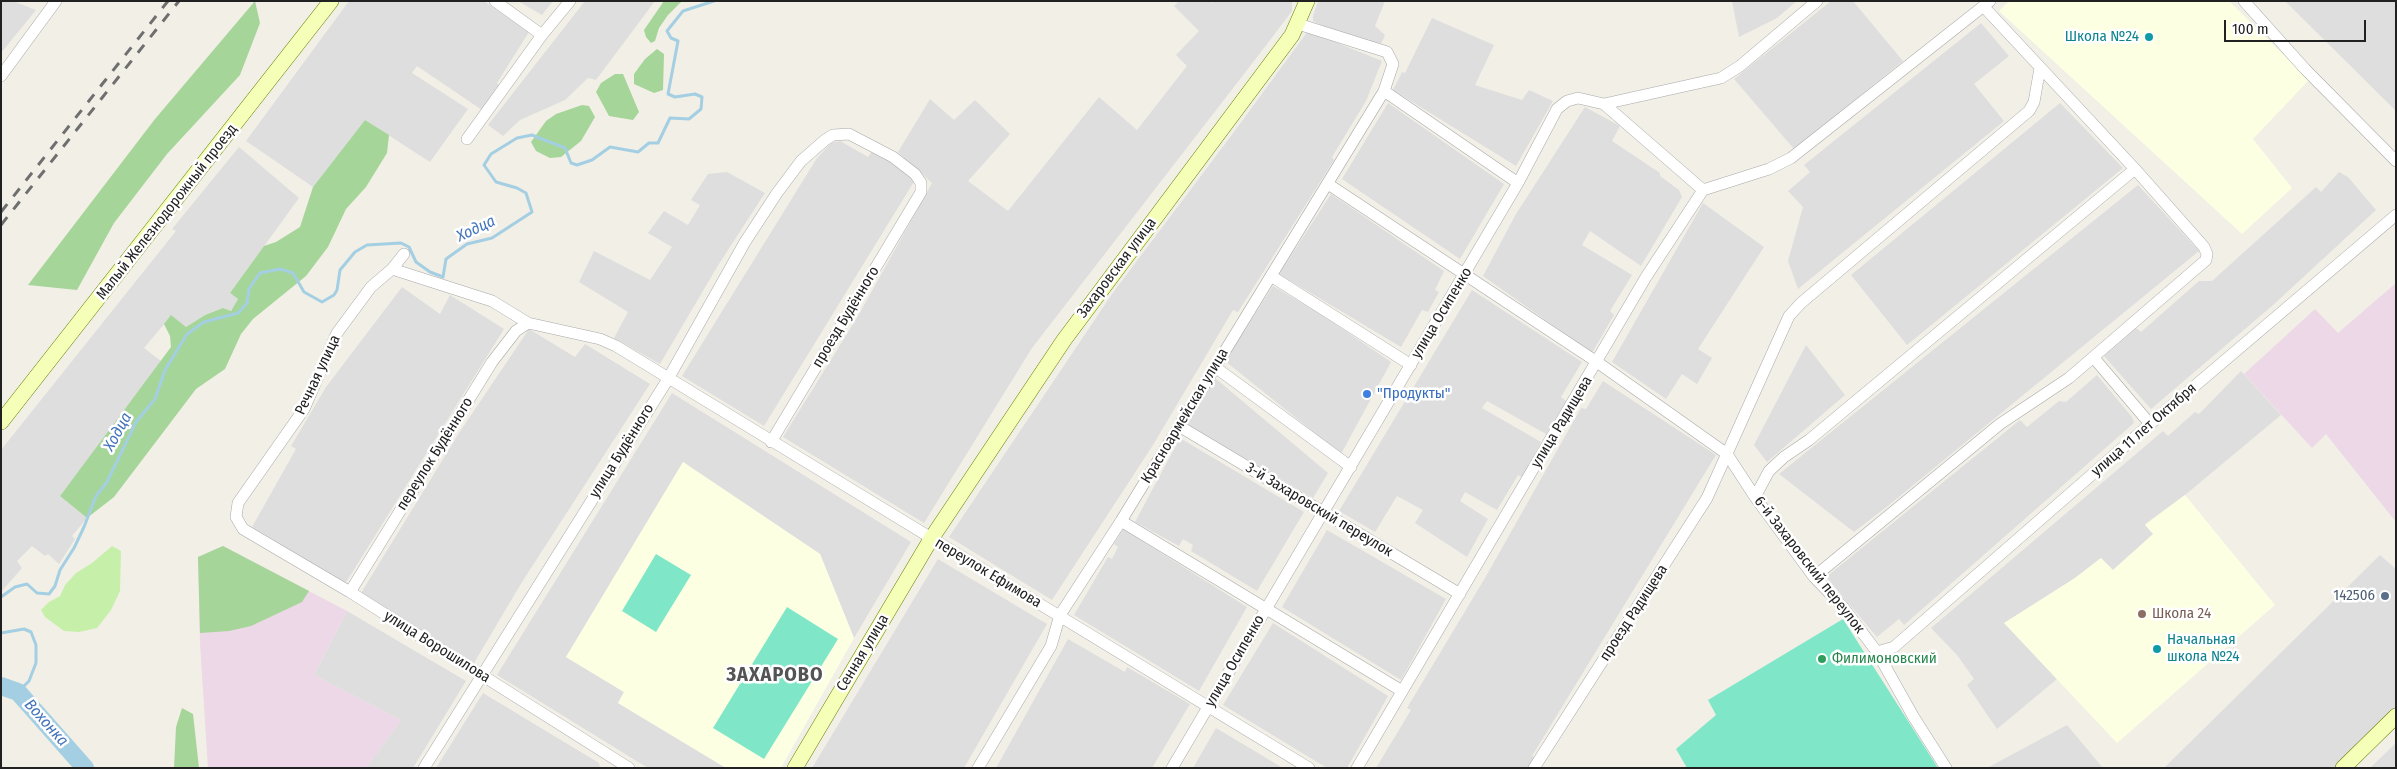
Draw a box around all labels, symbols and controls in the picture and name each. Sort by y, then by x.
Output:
scale bar [2227,10,2370,42]
text: 100 m [2232,20,2269,38]
place label: Школа №24 [2065,28,2139,46]
marker: Школа №24 [2143,31,2155,43]
street label: Малый Железнодорожный проезд [93,121,241,303]
water label: Ходца [453,212,499,246]
street label: Захаровская улица [1074,214,1160,322]
street label: проезд Будённого [809,263,883,371]
street label: улица Осипенко [1408,264,1476,362]
street label: Речная улица [292,332,344,418]
street label: Красноармейская улица [1138,345,1232,487]
street label: улица Радищева [1528,373,1596,471]
street label: улица 11 лет Октября [2088,379,2200,481]
place label: "Продукты" [1377,385,1450,403]
marker: "Продукты" [1361,388,1373,400]
street label: переулок Будённого [393,394,477,514]
street label: улица Будённого [586,401,658,501]
water label: Ходца [100,410,136,454]
street label: 3-й Захаровский переулок [1242,459,1396,561]
street label: 6-й Захаровский переулок [1750,493,1868,637]
street label: переулок Ефимова [932,534,1044,612]
street label: проезд Радищева [1596,561,1672,665]
place label: 142506 [2333,587,2375,605]
marker: 142506 [2379,590,2391,602]
place label: Школа 24 [2152,605,2211,623]
street label: улица Ворошилова [380,607,494,687]
marker: Школа 24 [2136,608,2148,620]
street label: Сенная улица [833,611,893,695]
street label: улица Осипенко [1201,612,1269,710]
place label: Начальная школа №24 [2167,631,2240,666]
marker: Начальная школа №24 [2151,643,2163,655]
place label: Филимоновский [1832,650,1937,668]
marker: Филимоновский [1816,653,1828,665]
district label: ЗАХАРОВО [725,663,825,687]
water label: Вохонка [20,696,72,750]

